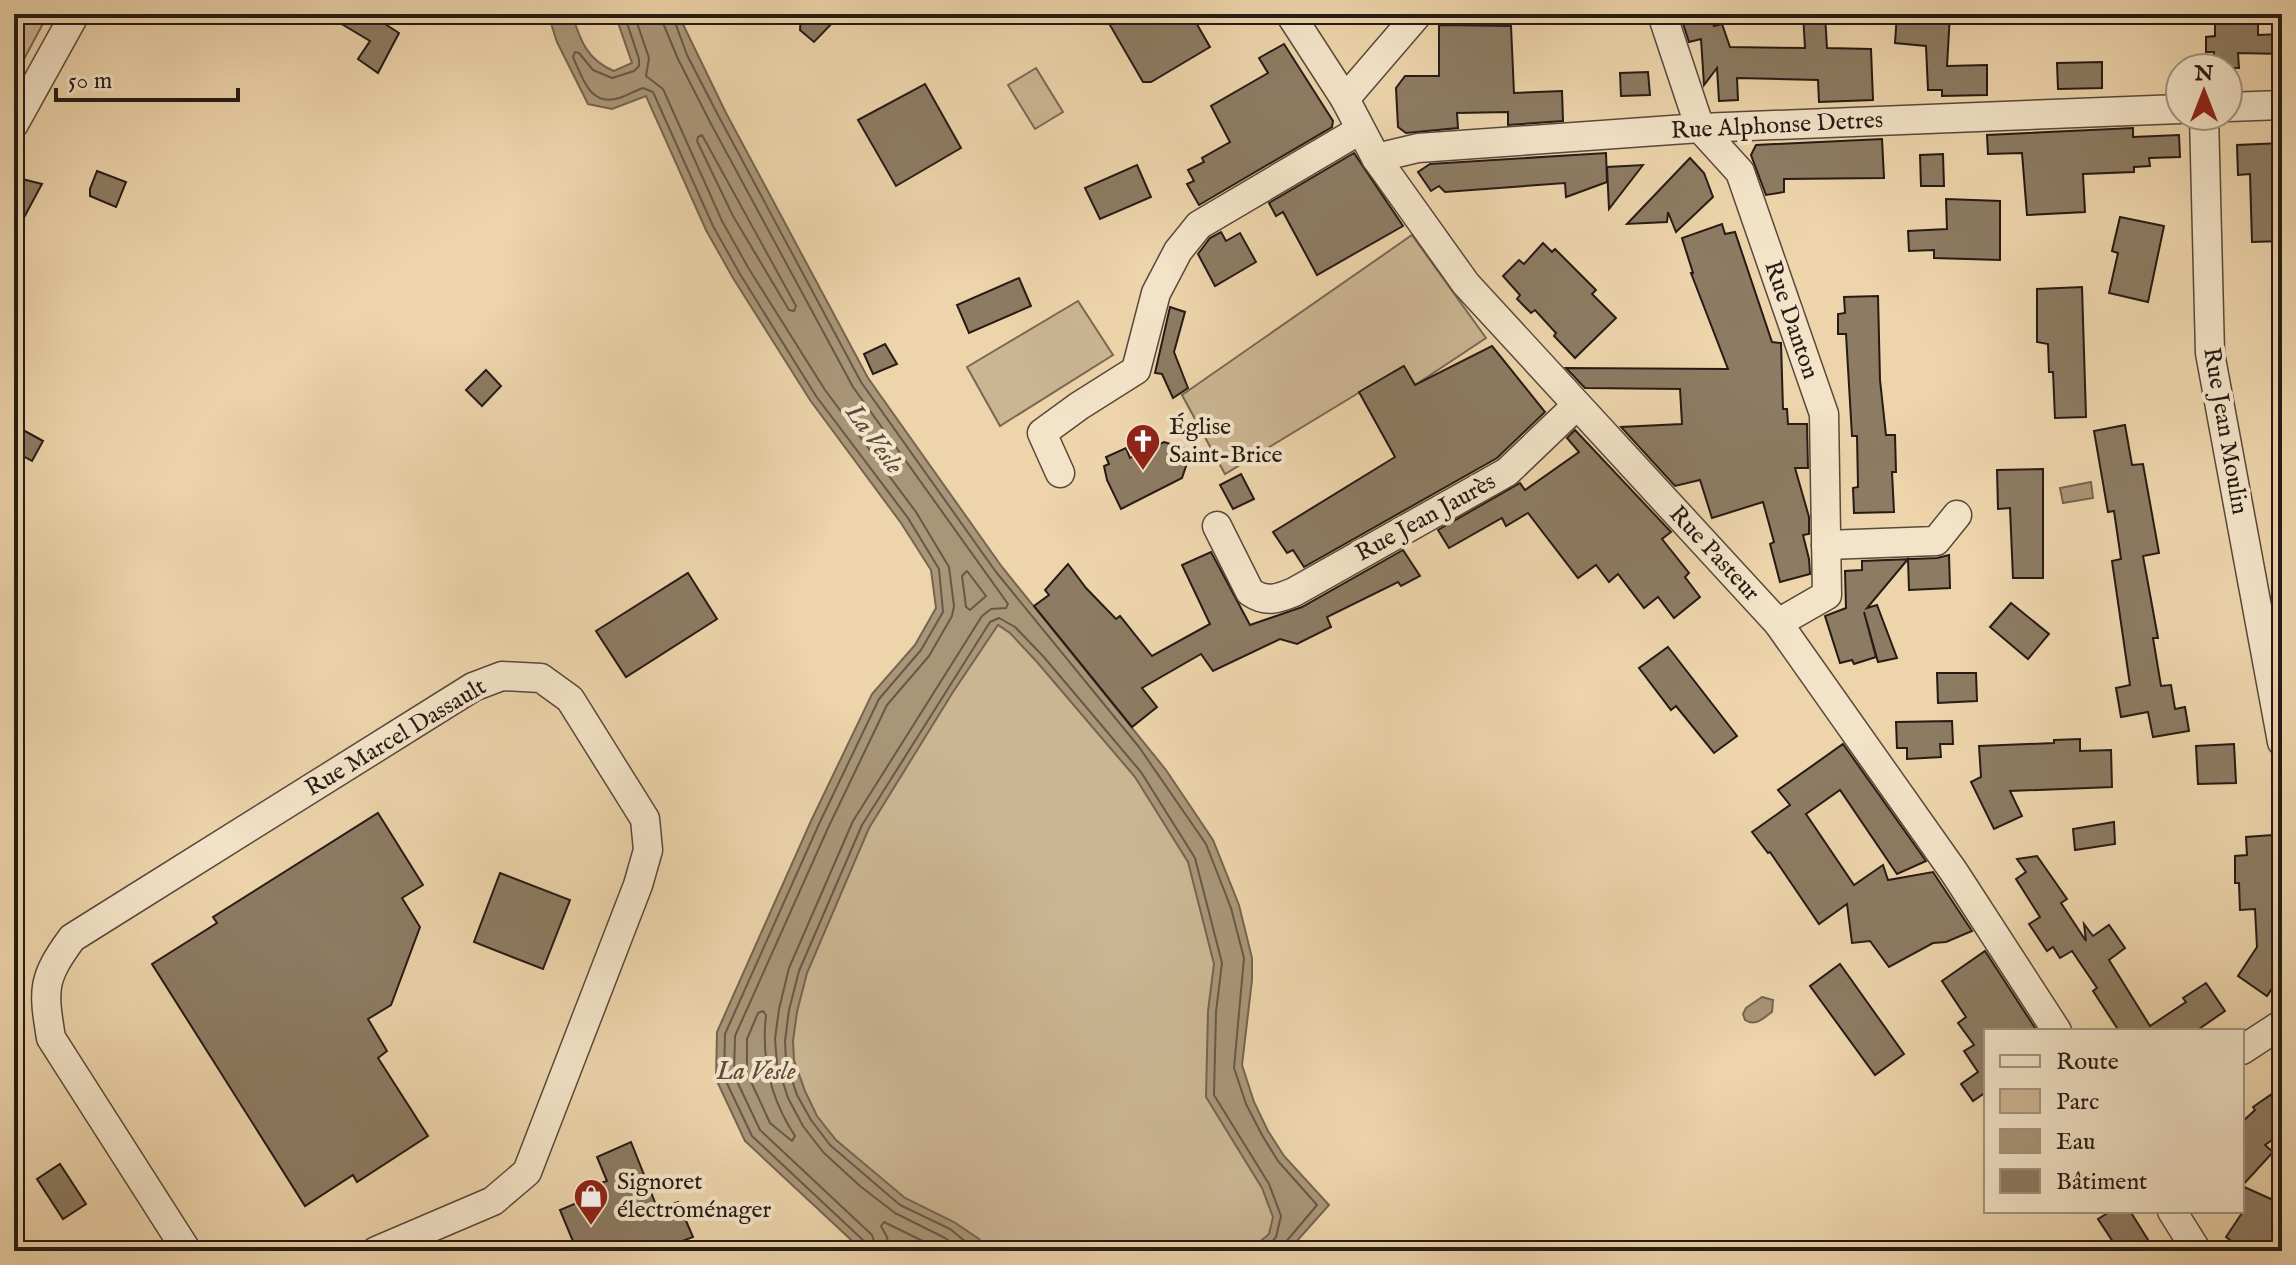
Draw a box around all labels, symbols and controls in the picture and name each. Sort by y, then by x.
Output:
scale bar [56,52,238,102]
north arrow [2164,52,2244,132]
text: N [2193,60,2214,88]
text: 50 m [68,66,112,97]
street label: Rue Alphonse Detres [1670,105,1884,147]
street label: Rue Danton [1756,257,1826,383]
street label: Rue Jean Moulin [2195,345,2255,517]
water label: La Vesle [837,396,911,481]
place label: Église Saint-Brice [1169,412,1283,471]
church icon: Église Saint-Brice [1124,422,1162,472]
street label: Rue Jean Jaurès [1350,467,1502,569]
street label: Rue Pasteur [1662,500,1766,609]
street label: Rue Marcel Dassault [300,672,492,804]
legend [1984,1029,2244,1213]
text: Route [2056,1047,2119,1078]
water label: La Vesle [715,1055,796,1088]
text: Parc [2056,1087,2099,1118]
text: Eau [2056,1127,2095,1158]
place label: Signoret électroménager [617,1167,771,1226]
text: Bâtiment [2056,1167,2147,1198]
shop icon: Signoret électroménager [572,1177,610,1227]

